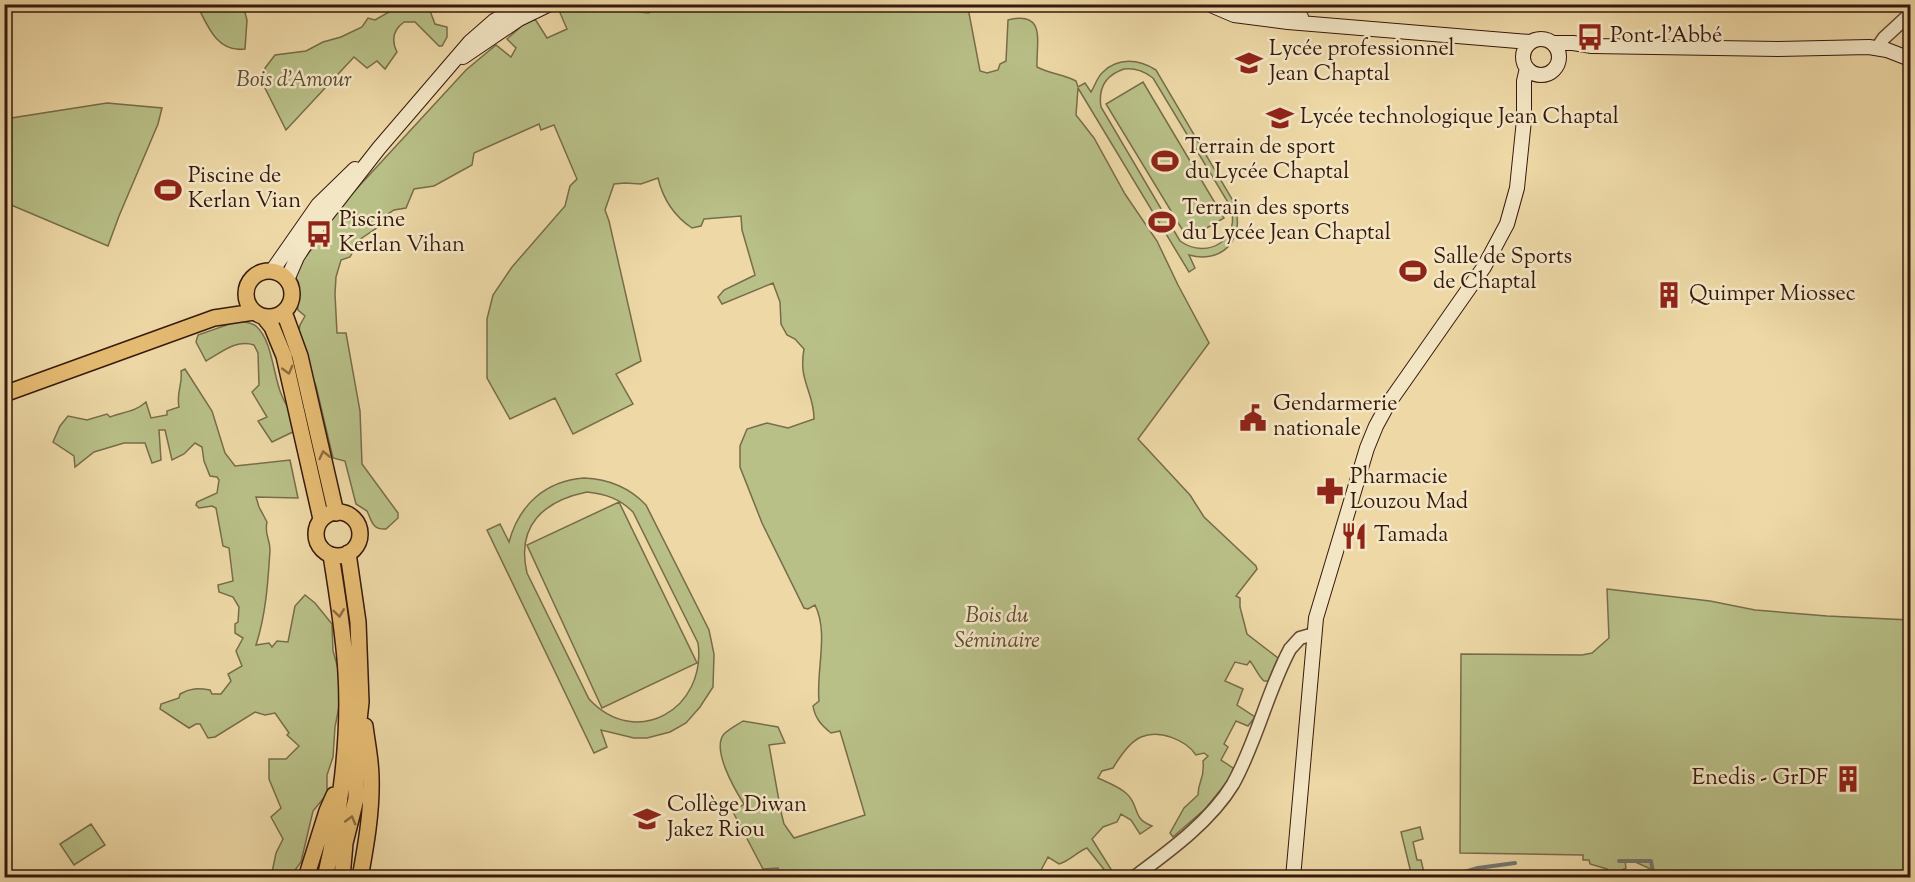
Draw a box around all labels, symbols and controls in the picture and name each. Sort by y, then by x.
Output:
place label: Pont-l'Abbé [1610,21,1722,53]
bus stop icon: Pont-l'Abbé [1575,22,1605,52]
place label: Lycée professionnel Jean Chaptal [1268,34,1455,91]
school or university icon: Lycée professionnel Jean Chaptal [1234,48,1264,78]
park label: Bois d'Amour [236,65,352,97]
place label: Lycée technologique Jean Chaptal [1300,102,1619,134]
school or university icon: Lycée technologique Jean Chaptal [1265,103,1295,133]
place label: Terrain de sport du Lycée Chaptal [1185,132,1349,189]
sports icon: Terrain de sport du Lycée Chaptal [1150,146,1180,176]
place label: Piscine de Kerlan Vian [188,161,301,218]
sports icon: Piscine de Kerlan Vian [153,175,183,205]
place label: Terrain des sports du Lycée Jean Chaptal [1182,193,1391,250]
place label: Piscine Kerlan Vihan [339,205,465,262]
sports icon: Terrain des sports du Lycée Jean Chaptal [1147,207,1177,237]
bus stop icon: Piscine Kerlan Vihan [304,219,334,249]
place label: Salle de Sports de Chaptal [1433,242,1572,299]
sports icon: Salle de Sports de Chaptal [1398,256,1428,286]
place label: Quimper Miossec [1689,279,1856,311]
building icon: Quimper Miossec [1654,280,1684,310]
one-way arrow [281,364,293,374]
place label: Gendarmerie nationale [1273,389,1397,446]
public building icon: Gendarmerie nationale [1238,403,1268,433]
one-way arrow [318,451,331,461]
place label: Pharmacie Louzou Mad [1350,462,1468,519]
pharmacy icon: Pharmacie Louzou Mad [1315,476,1345,506]
place label: Tamada [1374,520,1448,552]
restaurant icon: Tamada [1339,521,1369,551]
park label: Bois du Séminaire [954,601,1040,658]
one-way arrow [333,608,345,618]
place label: Enedis - GrDF [1692,763,1828,795]
building icon: Enedis - GrDF [1833,764,1863,794]
place label: Collège Diwan Jakez Riou [666,790,807,847]
school or university icon: Collège Diwan Jakez Riou [632,804,662,834]
one-way arrow [344,815,357,825]

